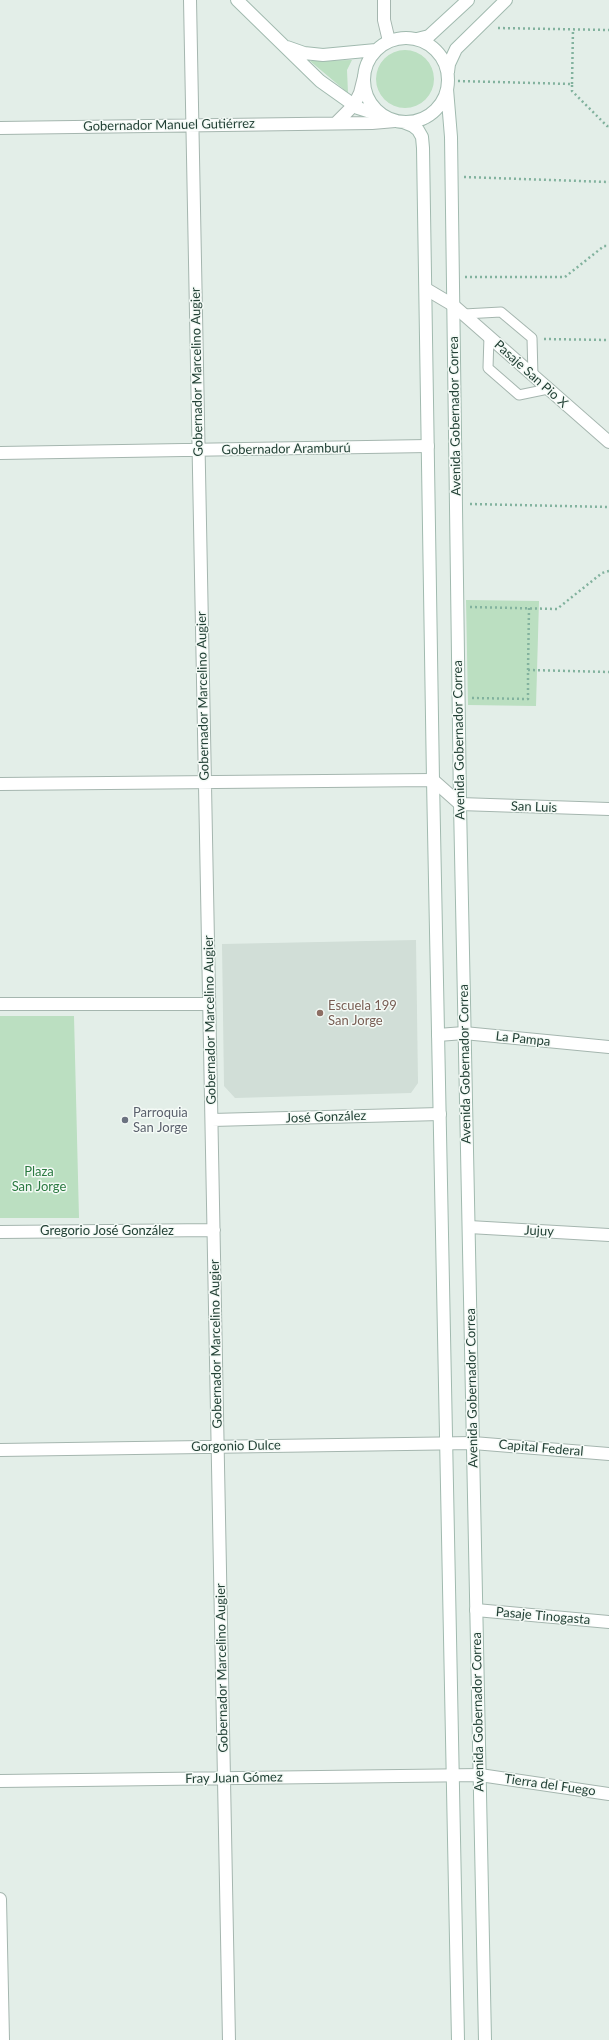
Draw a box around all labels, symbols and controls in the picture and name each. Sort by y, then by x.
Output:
street label: Gobernador Manuel Gutiérrez [83,116,255,134]
street label: Gobernador Marcelino Augier [188,287,206,457]
street label: Avenida Gobernador Correa [446,336,464,496]
street label: Pasaje San Pio X [491,337,571,411]
street label: Gobernador Aramburú [221,440,351,458]
street label: Gobernador Marcelino Augier [194,611,212,781]
street label: Avenida Gobernador Correa [450,660,468,820]
street label: San Luis [511,798,557,816]
street label: Gobernador Marcelino Augier [201,935,219,1105]
street label: Avenida Gobernador Correa [456,984,474,1144]
place label: Escuela 199 San Jorge [328,998,397,1029]
marker: Escuela 199 San Jorge [315,1008,325,1018]
street label: La Pampa [495,1028,551,1050]
place label: Parroquia San Jorge [133,1105,188,1136]
street label: José González [285,1108,367,1126]
marker: Parroquia San Jorge [120,1115,130,1125]
park label: Plaza San Jorge [12,1164,66,1195]
street label: Jujuy [524,1222,554,1240]
street label: Gregorio José González [40,1223,174,1239]
street label: Gobernador Marcelino Augier [207,1259,225,1429]
street label: Avenida Gobernador Correa [463,1308,481,1468]
street label: Gorgonio Dulce [191,1437,281,1455]
street label: Capital Federal [498,1437,584,1459]
street label: Gobernador Marcelino Augier [213,1583,231,1753]
street label: Pasaje Tinogasta [495,1604,591,1628]
street label: Avenida Gobernador Correa [469,1632,487,1792]
street label: Fray Juan Gómez [185,1769,283,1787]
street label: Tierra del Fuego [503,1771,597,1799]

